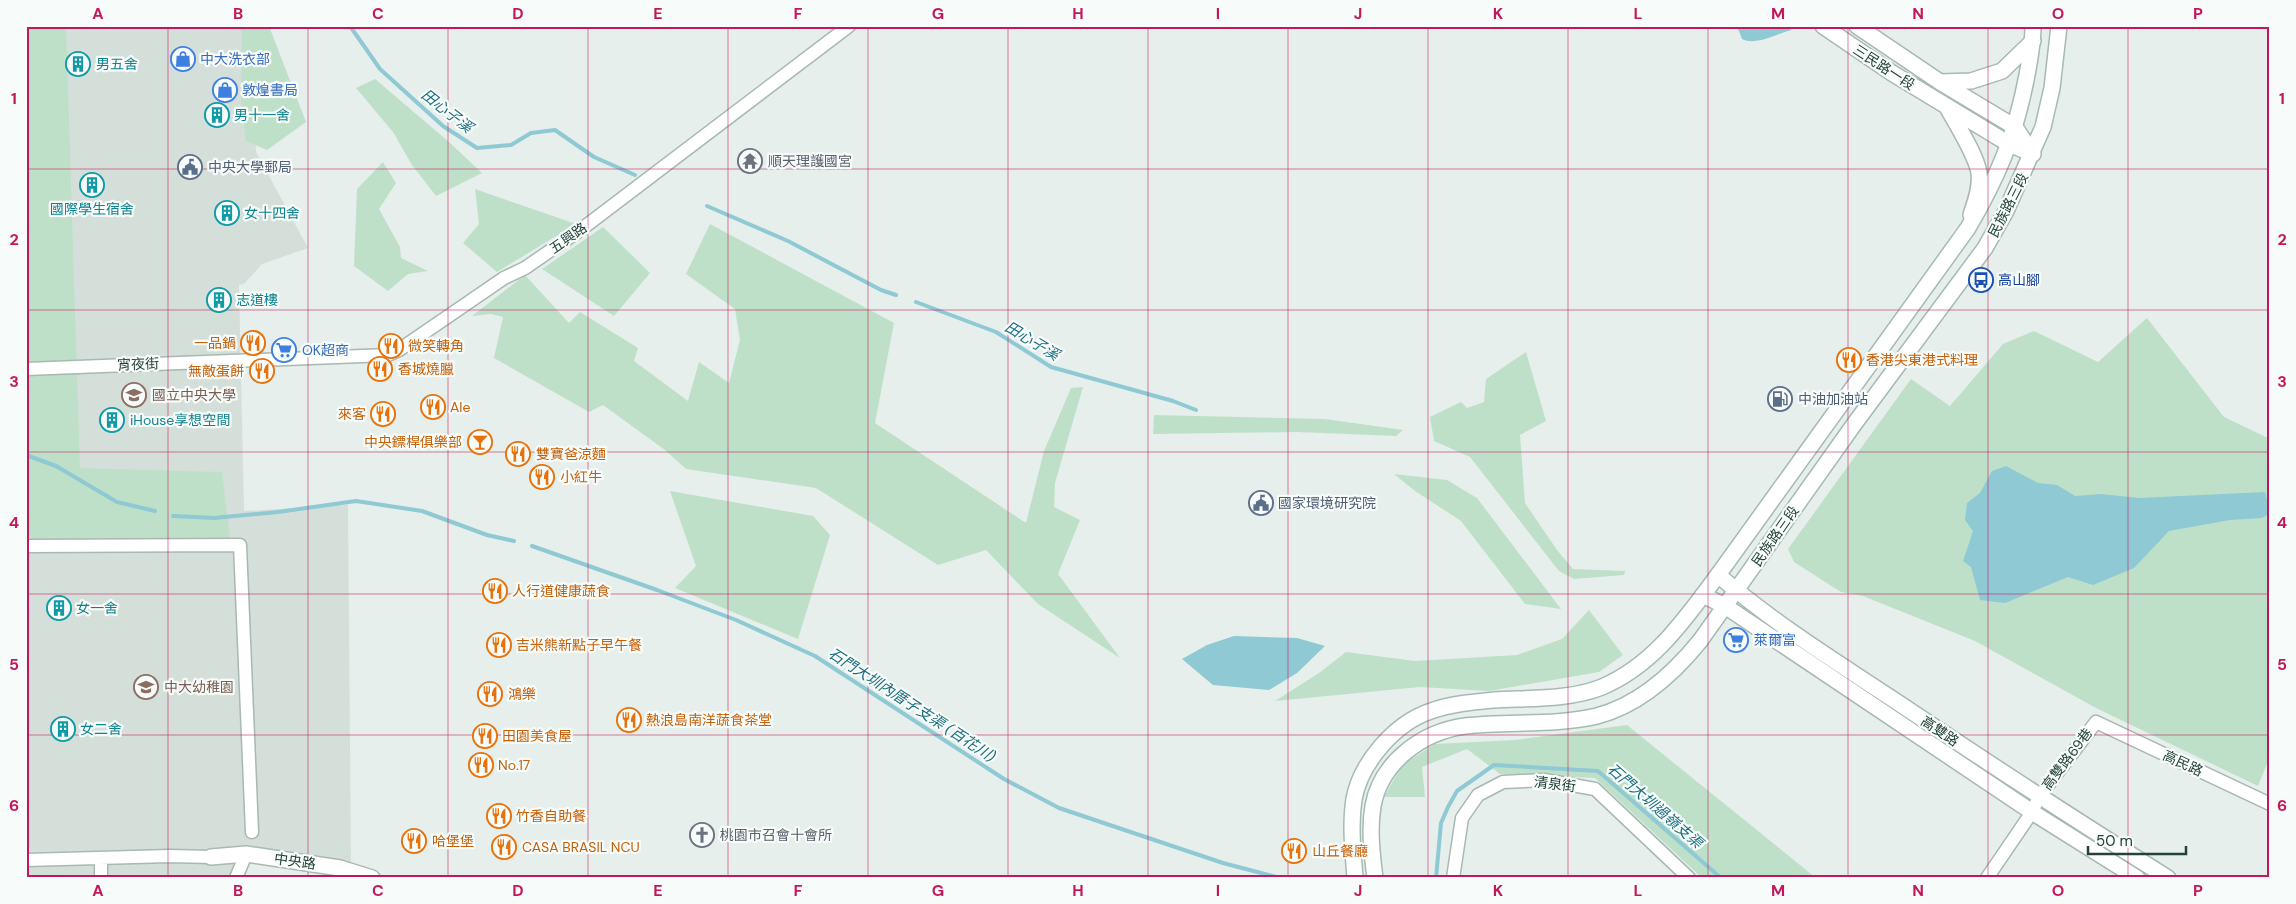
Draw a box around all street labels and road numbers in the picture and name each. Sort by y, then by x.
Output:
street label: 三民路一段 [1850,40,1918,94]
street label: 民族路三段 [1984,170,2032,240]
street label: 五興路 [546,219,590,257]
street label: 宵夜街 [117,354,159,374]
street label: 民族路三段 [1748,502,1802,570]
street label: 高雙路 [1918,712,1962,750]
street label: 高雙路69巷 [2038,724,2096,794]
street label: 高民路 [2160,746,2206,780]
street label: 清泉街 [1533,773,1577,795]
street label: 中央路 [273,849,317,873]

